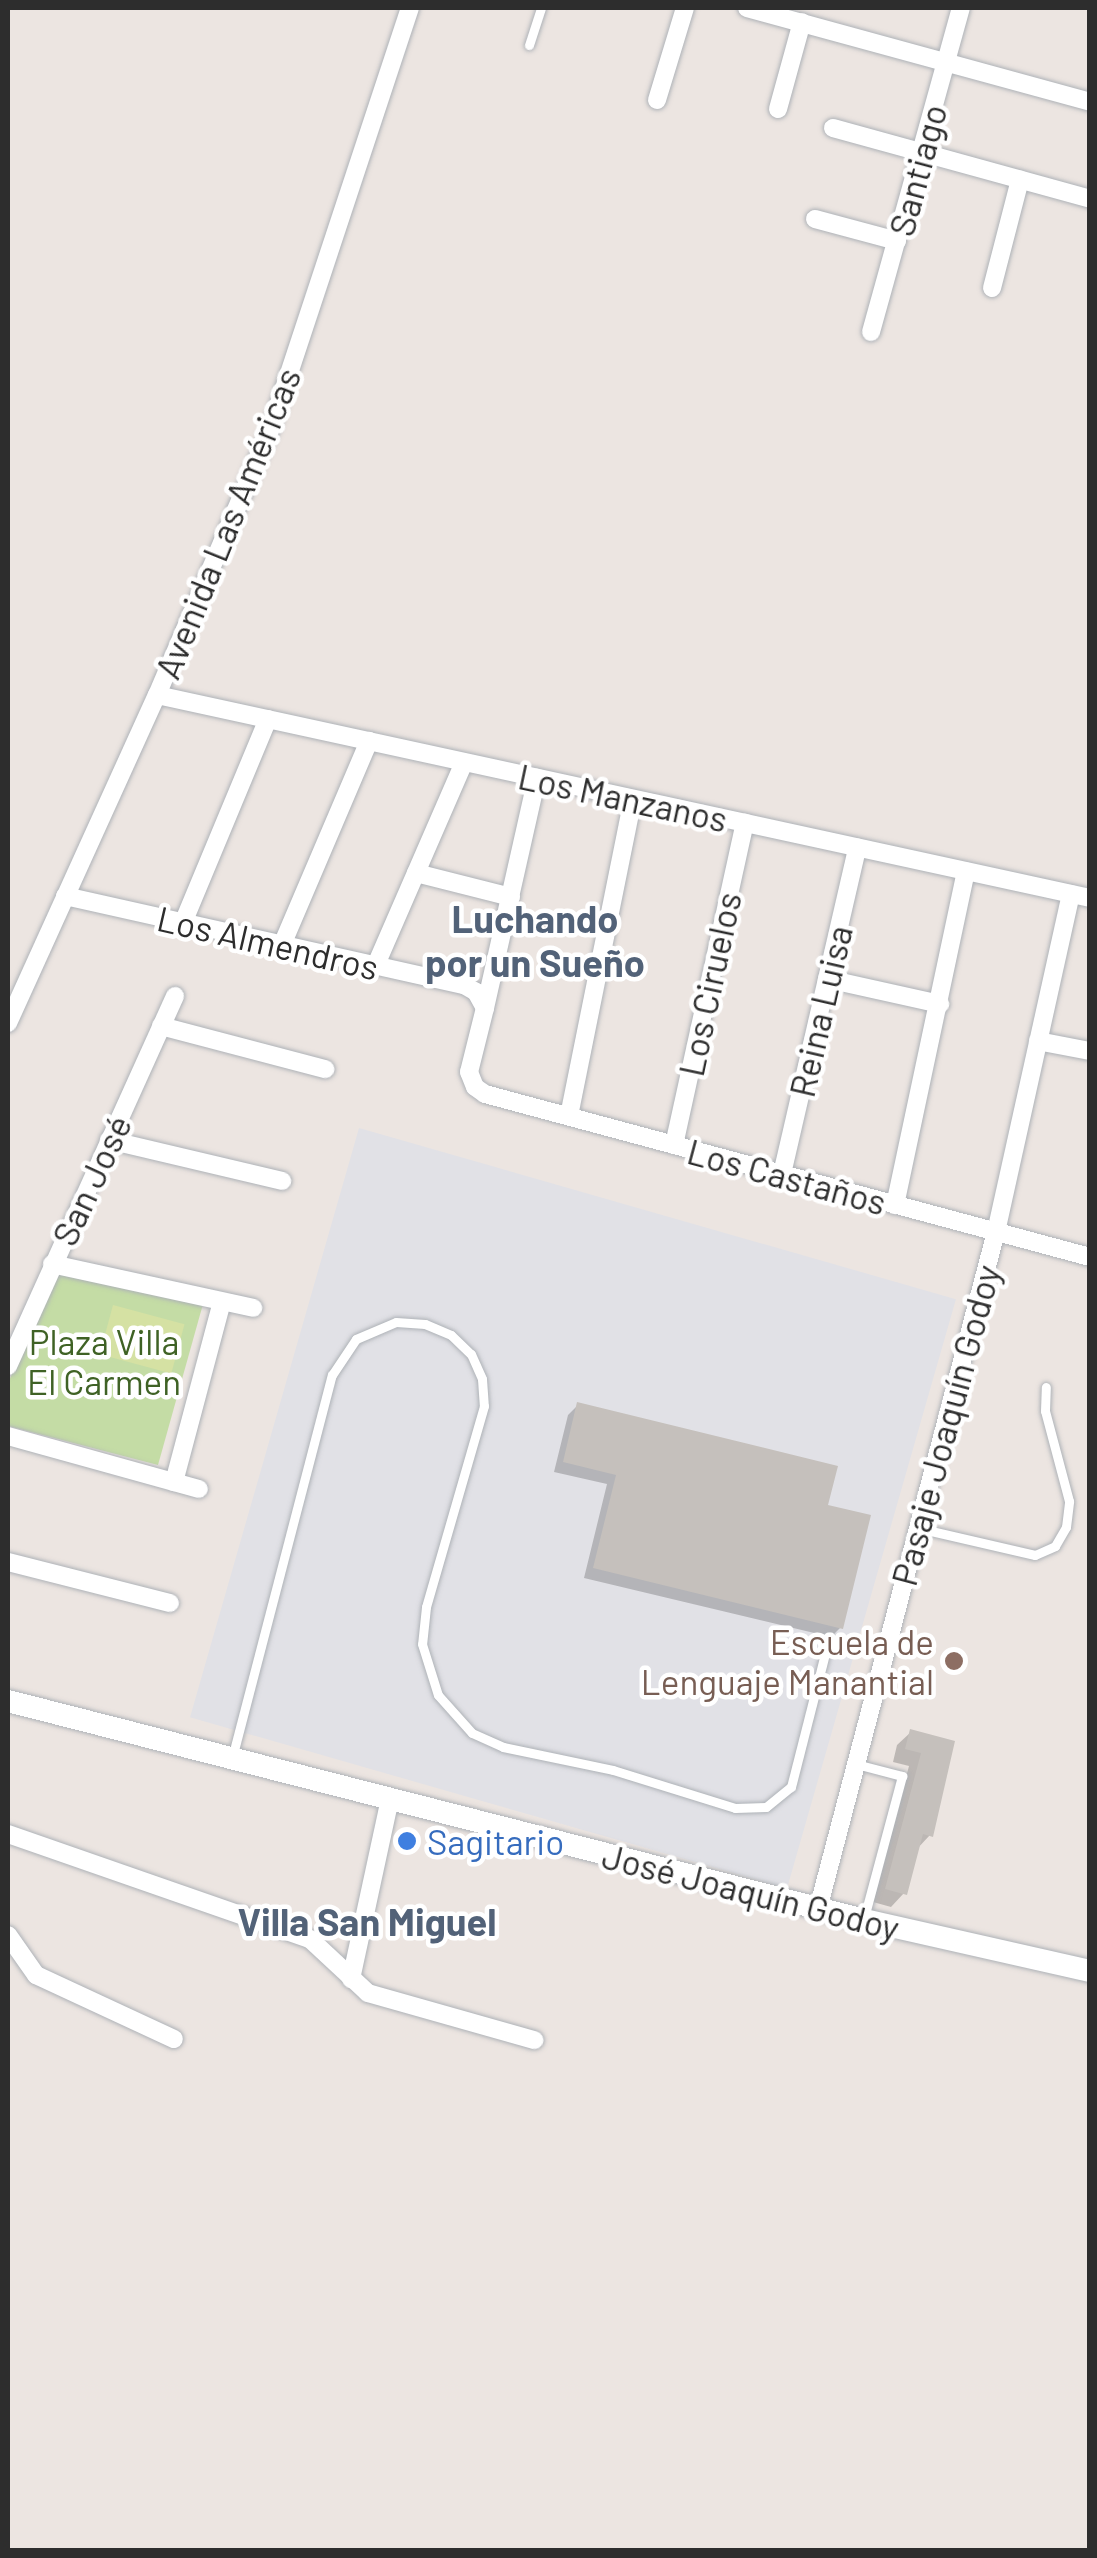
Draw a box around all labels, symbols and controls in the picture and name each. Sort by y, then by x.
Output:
street label: Santiago [879,100,955,240]
street label: Avenida Las Américas [145,361,309,685]
street label: Los Manzanos [515,754,731,840]
street label: Los Ciruelos [669,888,749,1080]
street label: Los Almendros [153,896,383,988]
district label: Luchando por un Sueño [425,896,645,986]
street label: Reina Luisa [780,921,860,1101]
street label: San José [43,1108,139,1252]
street label: Los Castaños [683,1129,891,1223]
street label: Pasaje Joaquín Godoy [882,1260,1008,1590]
park label: Plaza Villa El Carmen [27,1320,181,1402]
place label: Escuela de Lenguaje Manantial [641,1620,934,1702]
marker: Escuela de Lenguaje Manantial [943,1650,965,1672]
place label: Sagitario [427,1820,564,1862]
marker: Sagitario [396,1830,418,1852]
street label: José Joaquín Godoy [598,1834,904,1948]
district label: Villa San Miguel [237,1899,497,1945]

